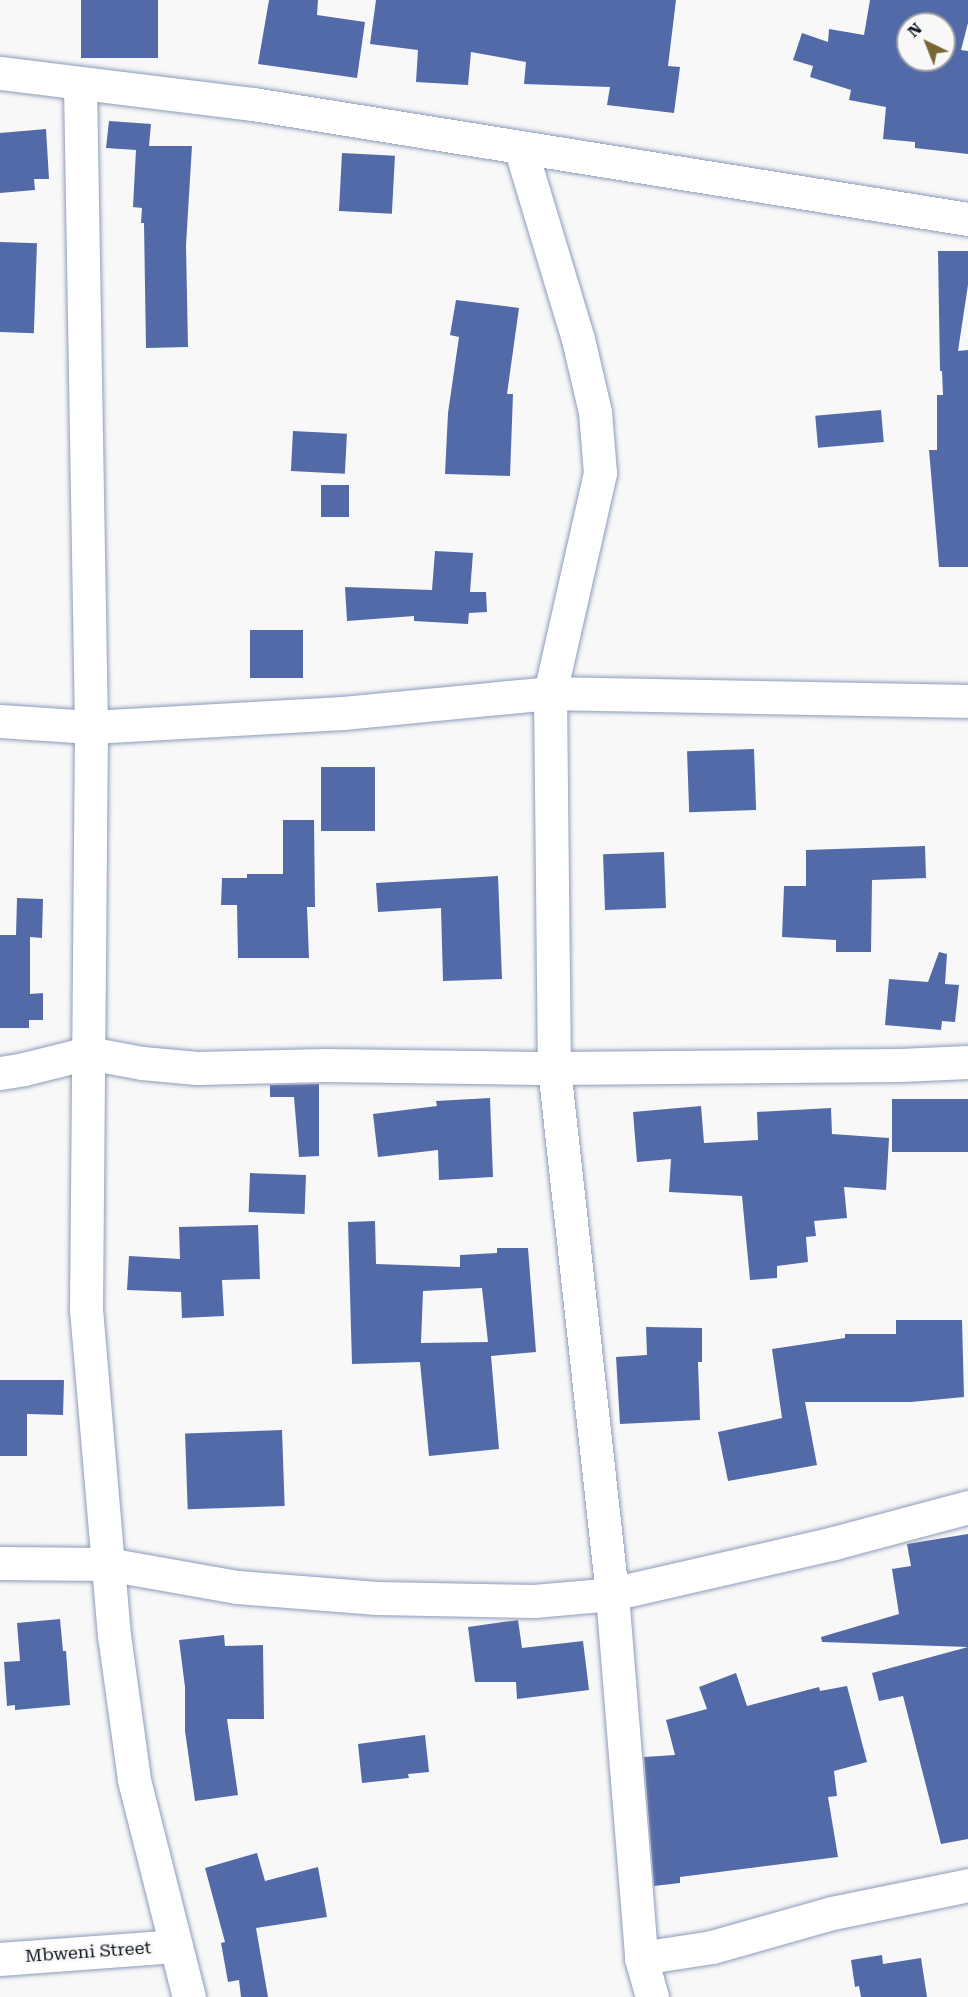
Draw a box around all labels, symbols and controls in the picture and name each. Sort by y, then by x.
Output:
north arrow [896,12,956,72]
text: N [904,19,926,41]
street label: Mbweni Street [24,1937,152,1967]

